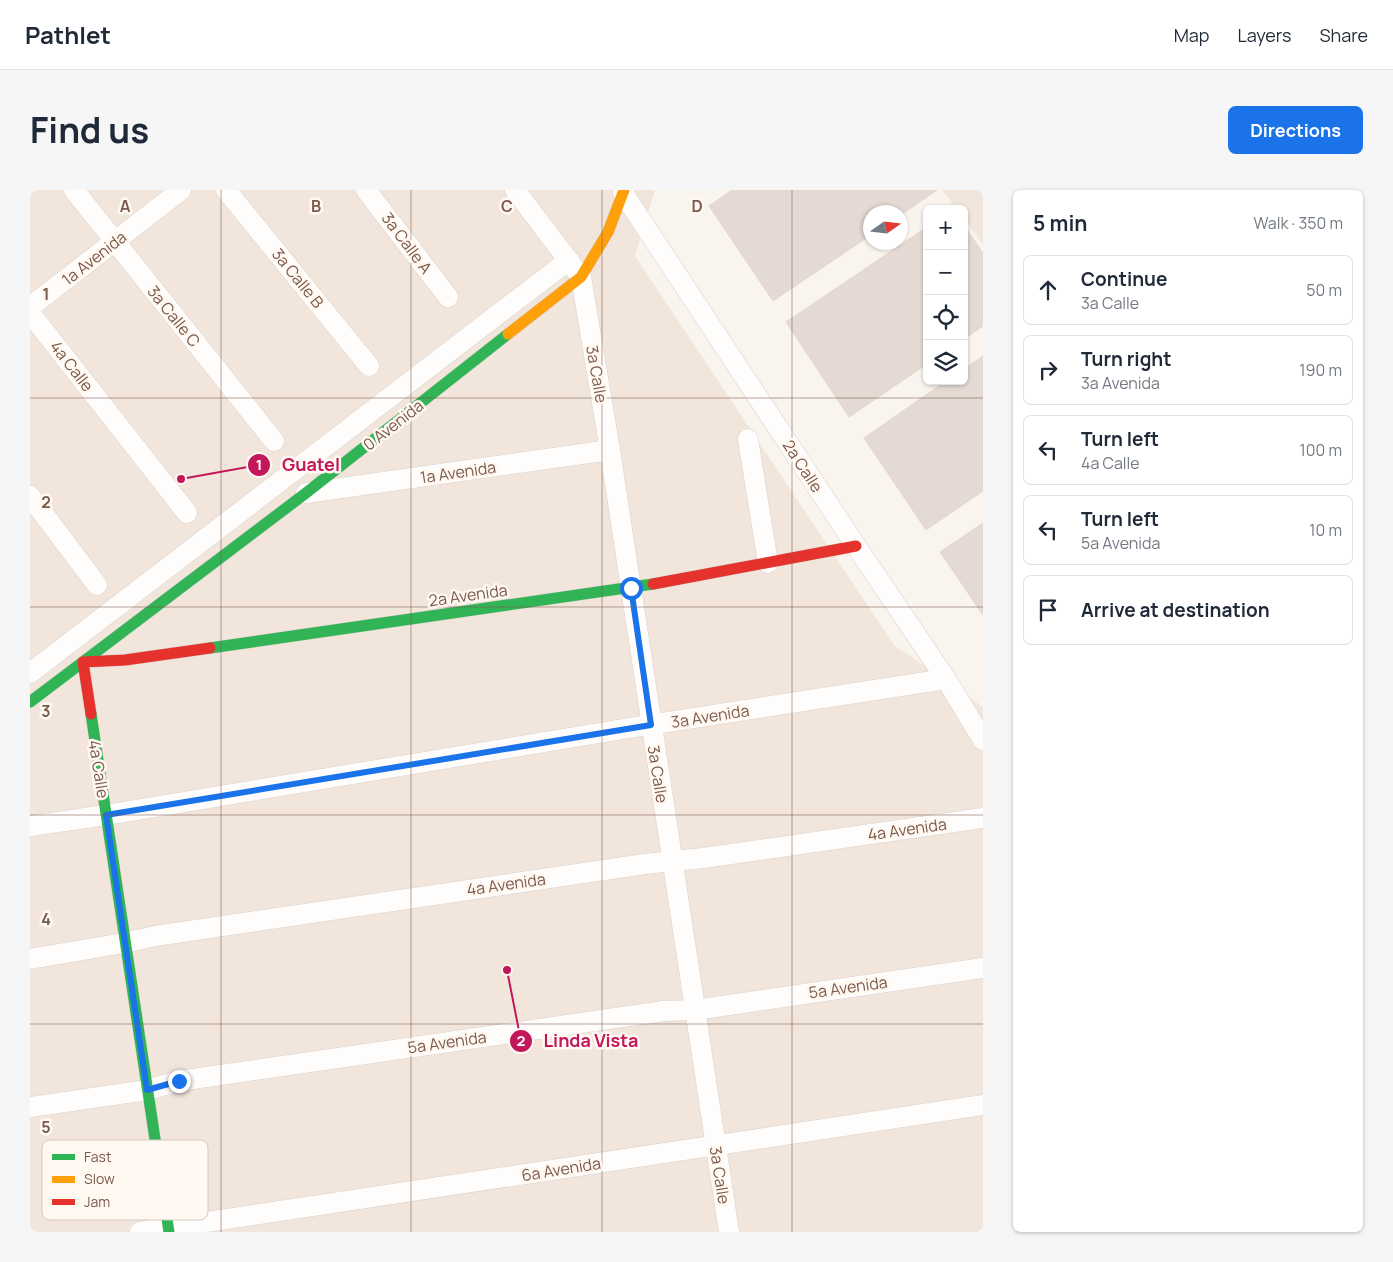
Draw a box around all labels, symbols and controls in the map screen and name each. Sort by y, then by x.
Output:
text: Pathlet [25,18,111,51]
text: Map [1174,23,1209,47]
text: Layers [1237,23,1291,47]
text: Share [1319,23,1368,47]
text: Find us [30,106,149,154]
button: Directions [1228,106,1363,154]
text: A [120,195,131,217]
text: B [311,195,321,217]
text: C [501,195,513,217]
text: D [691,195,703,217]
north arrow [863,205,908,250]
map controls [923,205,968,385]
button: + [923,205,968,250]
street label: 3a Calle A [377,208,437,278]
text: 5 min [1033,209,1087,237]
text: Walk · 350 m [1254,212,1343,234]
street label: 1a Avenida [57,226,131,290]
street label: 3a Calle B [267,243,329,313]
button: − [923,250,968,295]
text: Continue [1081,266,1167,292]
icon: ahead [1034,276,1062,304]
text: 50 m [1306,279,1342,301]
street label: 3a Calle C [143,281,205,351]
text: 1 [42,283,50,305]
text: 3a Calle [1081,292,1139,314]
button: locate [923,295,968,340]
street label: 4a Calle [45,336,99,396]
button: layers [923,340,968,385]
street label: 3a Calle [581,343,613,405]
text: Turn right [1081,346,1171,372]
icon: right [1034,356,1062,384]
text: 190 m [1299,359,1342,381]
text: 3a Avenida [1081,372,1160,394]
street label: 0 Avenida [358,394,428,456]
text: Turn left [1081,426,1159,452]
street label: 2a Calle [778,436,828,496]
icon: left [1034,436,1062,464]
text: 100 m [1299,439,1342,461]
callout: Guatel [247,448,350,481]
text: Guatel [282,452,340,476]
text: 4a Calle [1081,452,1140,474]
text: 1 [256,454,262,475]
street label: 1a Avenida [419,456,497,488]
text: 2 [41,491,51,513]
text: Turn left [1081,506,1159,532]
icon: left [1034,516,1062,544]
text: 10 m [1309,519,1342,541]
text: 5a Avenida [1081,532,1160,554]
route start [620,577,643,600]
street label: 2a Avenida [427,579,509,611]
icon: arrive [1034,596,1062,624]
text: Arrive at destination [1081,597,1270,623]
street label: 3a Avenida [669,699,751,733]
text: 3 [41,700,51,722]
street label: 4a Calle [84,738,114,800]
street label: 3a Calle [643,744,673,804]
street label: 4a Avenida [866,813,948,845]
street label: 4a Avenida [465,868,547,900]
text: 4 [41,908,51,930]
street label: 5a Avenida [807,971,889,1003]
callout: Linda Vista [508,1024,648,1057]
street label: 5a Avenida [406,1026,488,1058]
text: Linda Vista [544,1028,638,1052]
text: 2 [517,1030,526,1051]
route end [168,1070,191,1093]
text: 5 [41,1116,51,1138]
legend [42,1140,208,1220]
street label: 3a Calle [705,1145,735,1205]
text: Fast [84,1147,112,1166]
street label: 6a Avenida [520,1152,602,1186]
text: Slow [84,1169,115,1188]
text: Jam [84,1192,110,1211]

